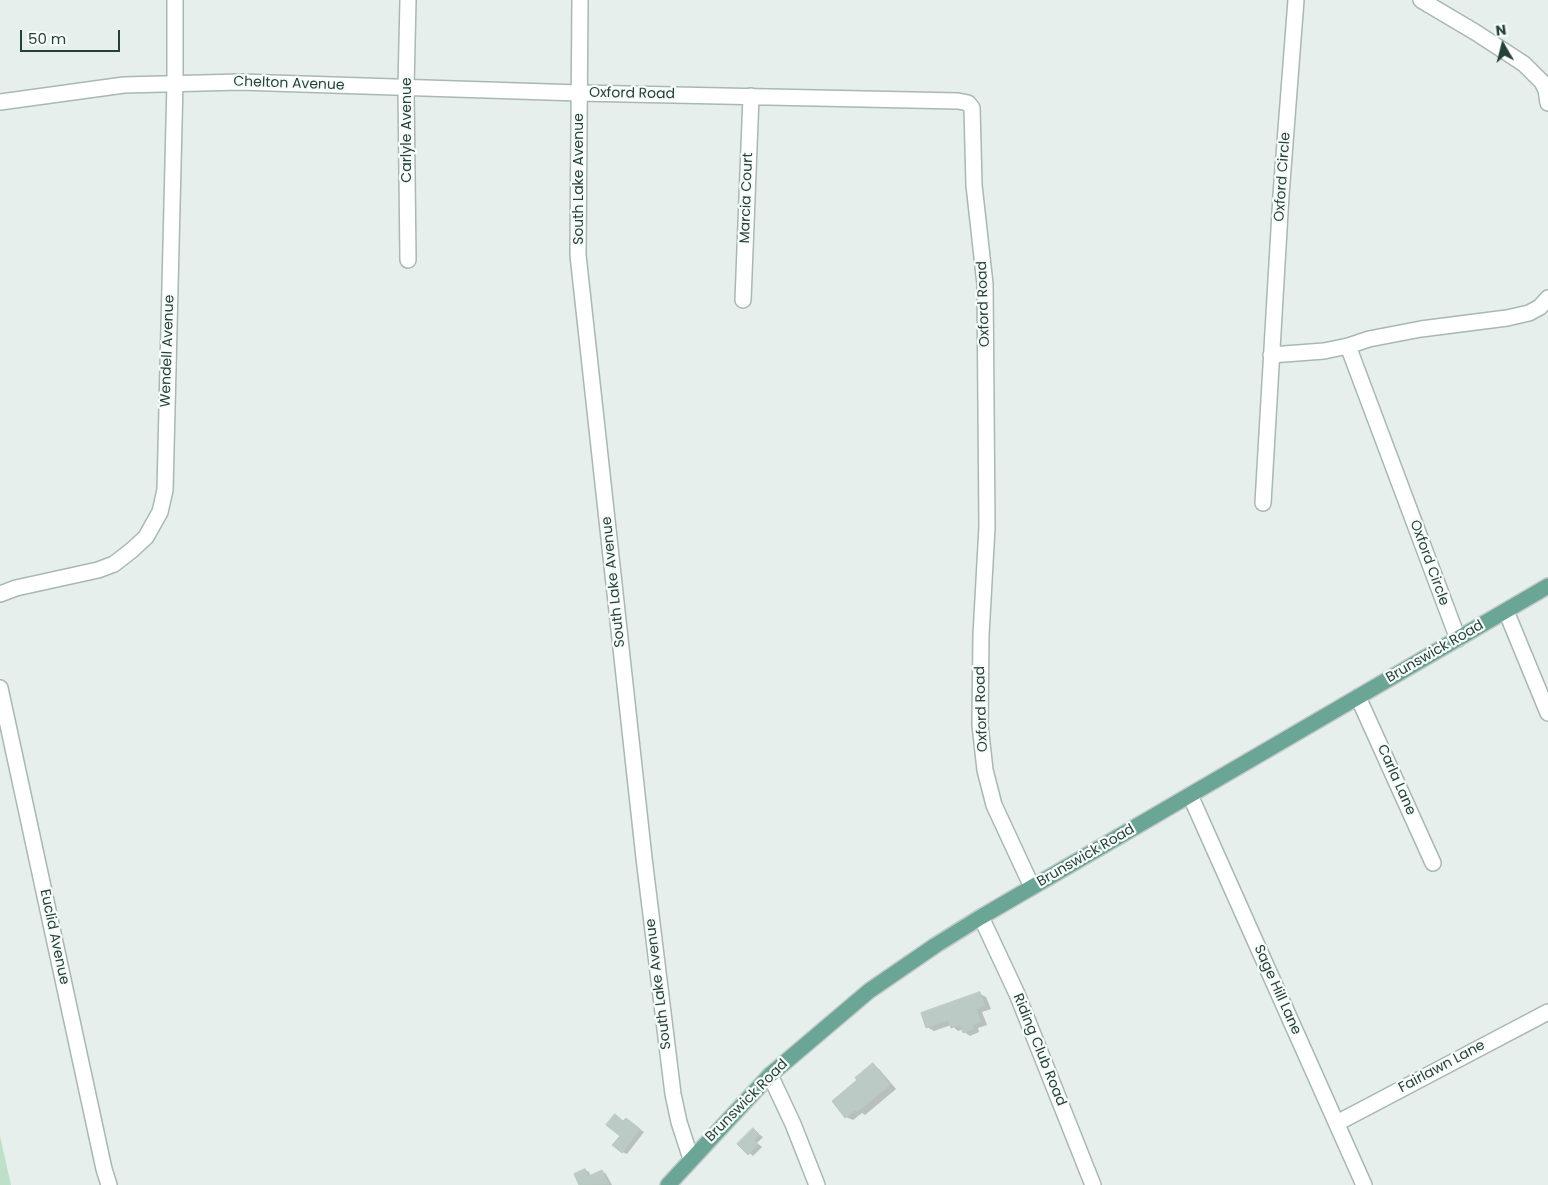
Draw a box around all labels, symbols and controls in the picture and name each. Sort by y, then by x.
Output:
scale bar [22,20,122,52]
north arrow [1478,20,1528,70]
text: N [1494,20,1508,41]
text: 50 m [28,28,66,49]
street label: Chelton Avenue [233,74,345,94]
street label: Carlyle Avenue [399,77,415,183]
street label: Oxford Road [589,85,675,103]
street label: South Lake Avenue [571,113,587,245]
street label: Oxford Circle [1271,132,1295,222]
street label: Marcia Court [737,152,757,244]
street label: Oxford Road [974,261,994,347]
street label: Wendell Avenue [158,294,178,408]
street label: South Lake Avenue [599,516,629,648]
street label: Oxford Circle [1406,518,1452,608]
street label: Brunswick Road [1383,617,1487,687]
street label: Oxford Road [972,666,992,752]
street label: Carla Lane [1373,742,1419,818]
street label: Brunswick Road [1034,821,1138,891]
street label: Euclid Avenue [36,888,72,986]
street label: South Lake Avenue [643,918,675,1050]
street label: Sage Hill Lane [1250,943,1304,1037]
street label: Riding Club Road [1009,991,1069,1109]
street label: Fairlawn Lane [1396,1037,1488,1097]
street label: Brunswick Road [702,1056,792,1146]

